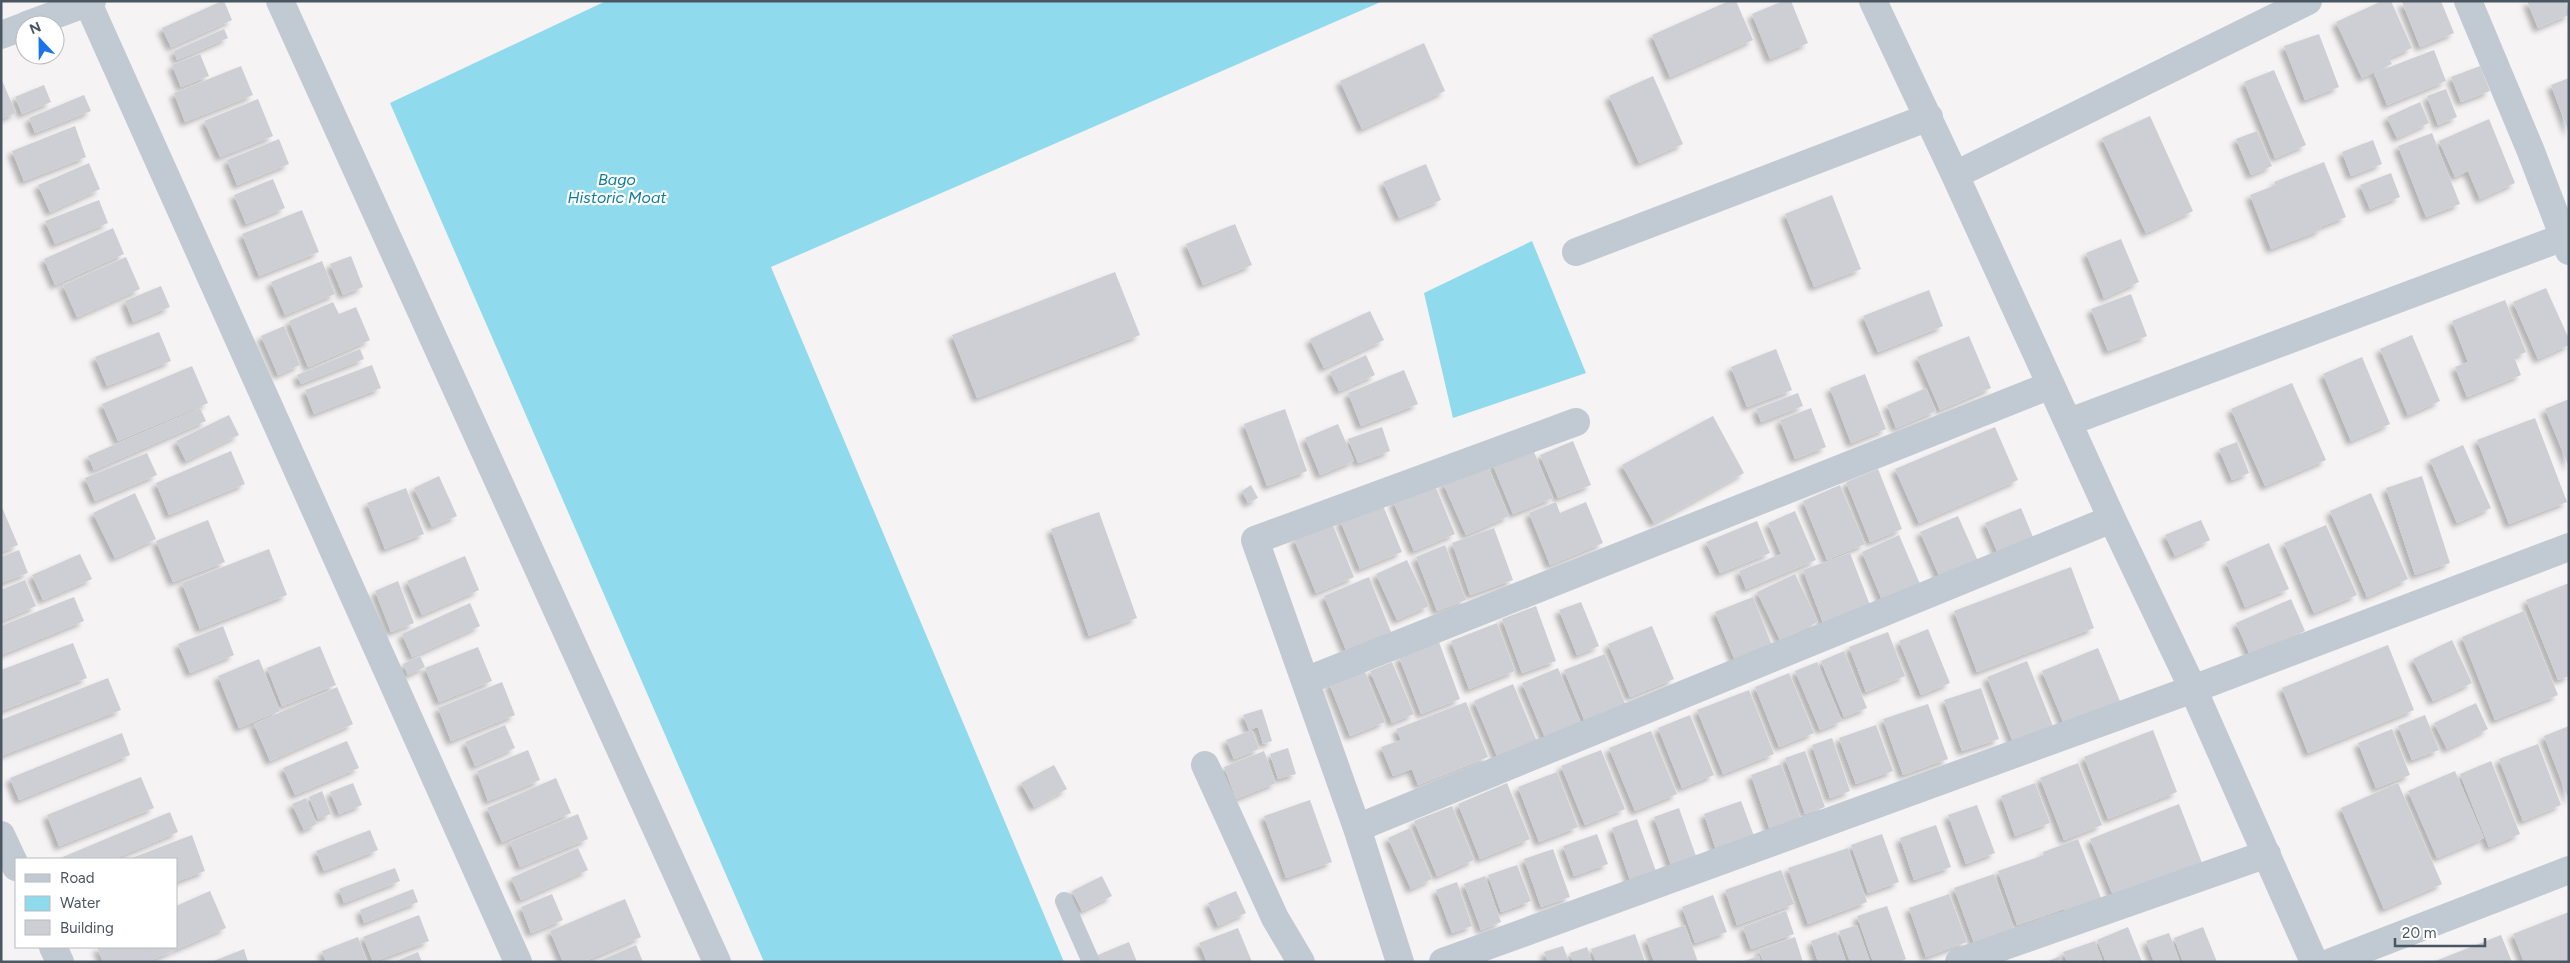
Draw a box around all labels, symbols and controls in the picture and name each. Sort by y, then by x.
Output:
north arrow [15,15,65,65]
text: N [27,19,44,38]
water label: Bago Historic Moat [568,170,667,207]
legend [15,858,178,948]
text: Road [60,869,95,887]
text: Water [60,894,100,912]
scale bar [2395,916,2485,948]
text: Building [60,919,114,937]
text: 20 m [2402,924,2436,942]

